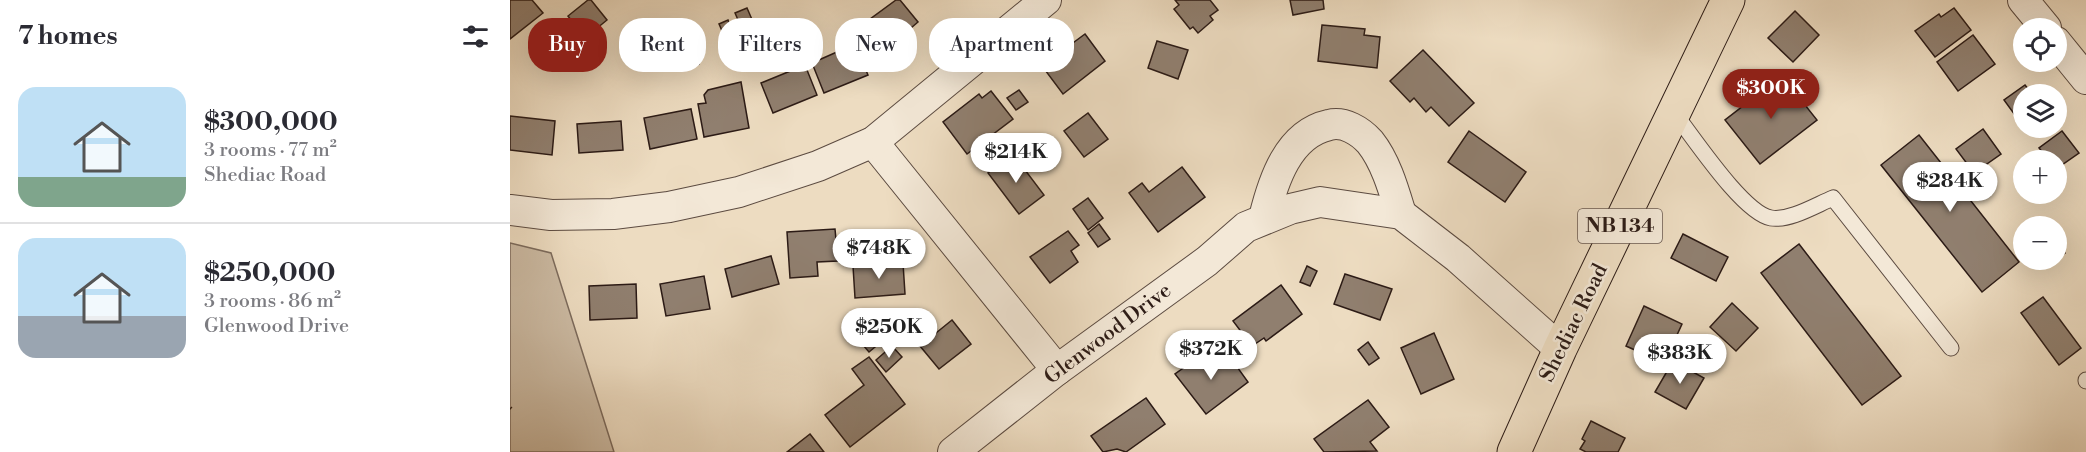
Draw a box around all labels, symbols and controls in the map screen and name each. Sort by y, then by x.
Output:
chip: Buy [528,18,607,72]
chip: Rent [619,18,706,72]
chip: Filters [718,18,823,72]
chip: New [835,18,917,72]
chip: Apartment [929,18,1074,72]
map controls [2013,18,2067,270]
button: locate [2013,18,2067,72]
text: 7 homes [18,20,118,52]
icon: filters [459,20,492,53]
pin: $300K [1729,69,1813,120]
text: $300K [1736,76,1806,101]
button: layers [2013,84,2067,138]
text: $300,000 [204,106,338,138]
icon: home [66,111,138,183]
pin: $214K [974,133,1058,184]
text: 3 rooms · 77 m² [204,138,337,163]
text: $214K [985,140,1047,165]
button: + [2013,150,2067,204]
pin: $284K [1908,162,1992,213]
text: Shediac Road [204,163,326,188]
text: $284K [1916,169,1984,194]
road number: NB 134 [1578,209,1662,243]
button: − [2013,216,2067,270]
pin: $748K [837,229,921,280]
text: $748K [847,236,911,261]
text: $250,000 [204,257,335,289]
street label: Shediac Road [1534,260,1614,386]
icon: home [66,262,138,334]
street label: Glenwood Drive [1039,278,1177,390]
text: 3 rooms · 86 m² [204,289,341,314]
pin: $250K [847,308,931,359]
text: Glenwood Drive [204,314,349,339]
text: $250K [855,315,923,340]
pin: $372K [1169,330,1253,381]
pin: $383K [1638,334,1722,385]
text: $372K [1179,337,1243,362]
text: $383K [1648,341,1712,366]

